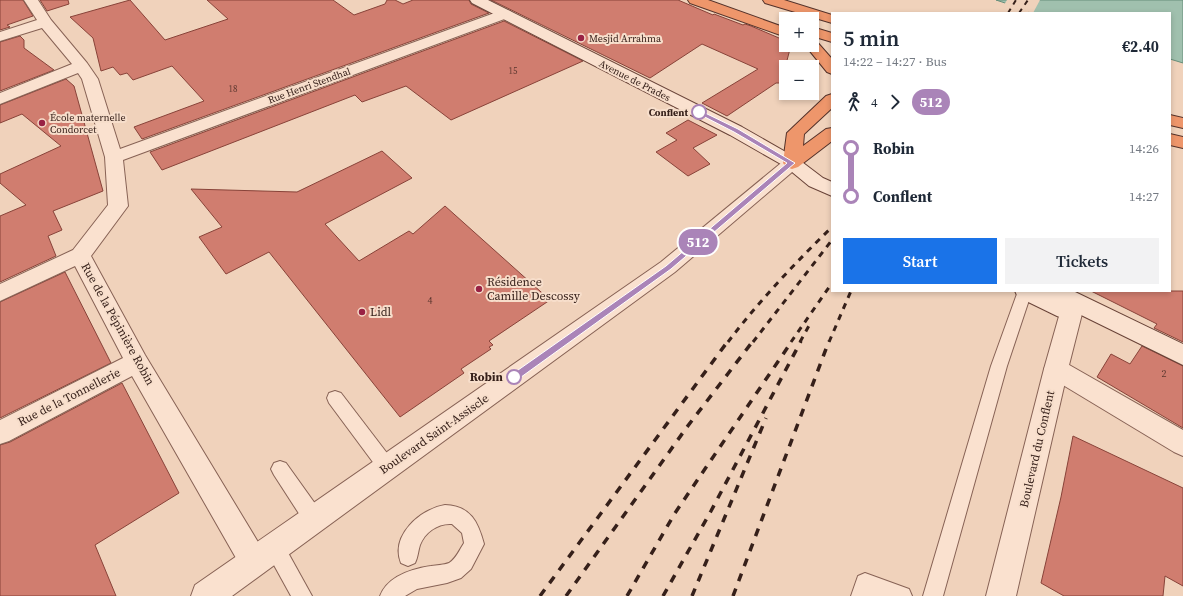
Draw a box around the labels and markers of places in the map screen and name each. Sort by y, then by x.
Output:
place label: Mesjid Arrahma [589,32,662,45]
marker: Mesjid Arrahma [576,33,586,43]
marker: Conflent [691,104,707,120]
place label: Conflent [649,106,688,119]
place label: École maternelle Condorcet [50,111,126,136]
marker: École maternelle Condorcet [37,118,47,128]
place label: Résidence Camille Descossy [487,274,581,304]
marker: Résidence Camille Descossy [474,284,484,294]
place label: Lidl [370,304,392,320]
marker: Lidl [357,307,367,317]
place label: Robin [470,369,504,385]
marker: Robin [506,369,522,385]

